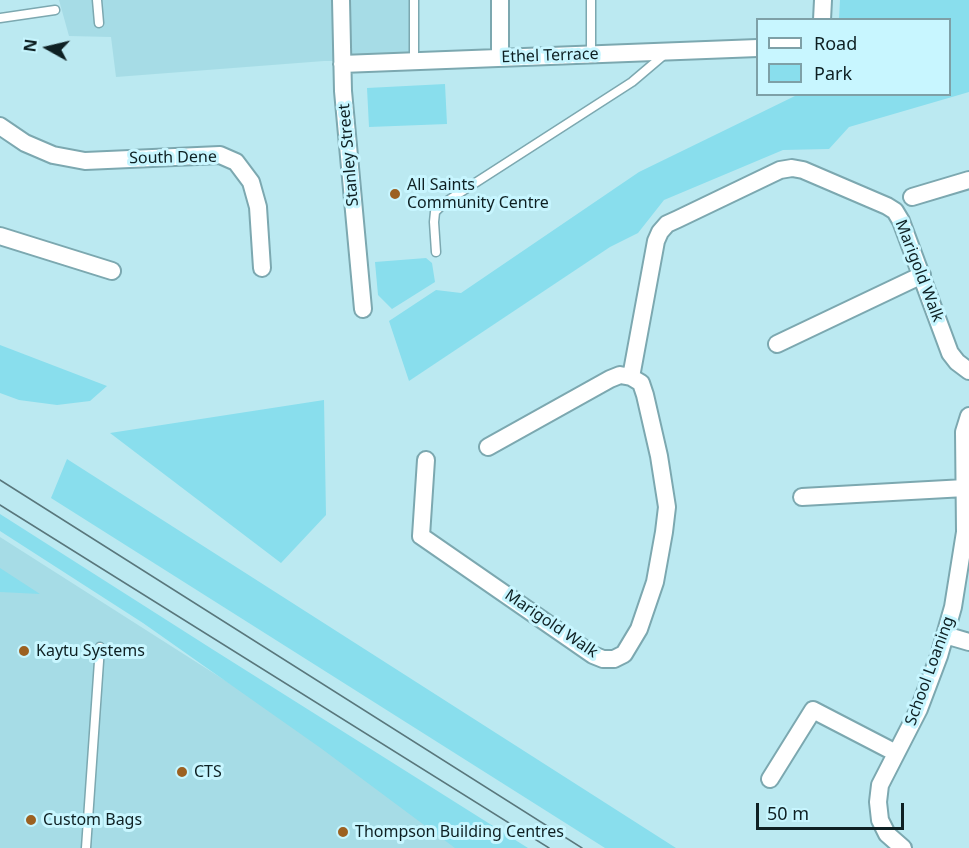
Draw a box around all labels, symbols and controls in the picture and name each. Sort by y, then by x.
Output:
north arrow [18,18,78,78]
legend [756,18,951,96]
text: Road [814,31,857,55]
text: N [18,38,42,53]
street label: Ethel Terrace [501,45,599,67]
text: Park [814,61,852,85]
street label: Stanley Street [335,103,363,207]
street label: South Dene [129,148,217,168]
place label: All Saints Community Centre [407,175,549,213]
marker: All Saints Community Centre [388,187,402,201]
street label: Marigold Walk [891,217,947,325]
street label: Marigold Walk [501,586,601,662]
street label: School Loaning [901,614,959,728]
place label: Kaytu Systems [36,641,145,661]
marker: Kaytu Systems [17,644,31,658]
place label: CTS [194,762,222,782]
marker: CTS [175,765,189,779]
scale bar [759,791,908,829]
text: 50 m [767,801,809,825]
place label: Custom Bags [43,810,142,830]
marker: Custom Bags [24,813,38,827]
place label: Thompson Building Centres [355,822,564,842]
marker: Thompson Building Centres [336,825,350,839]

